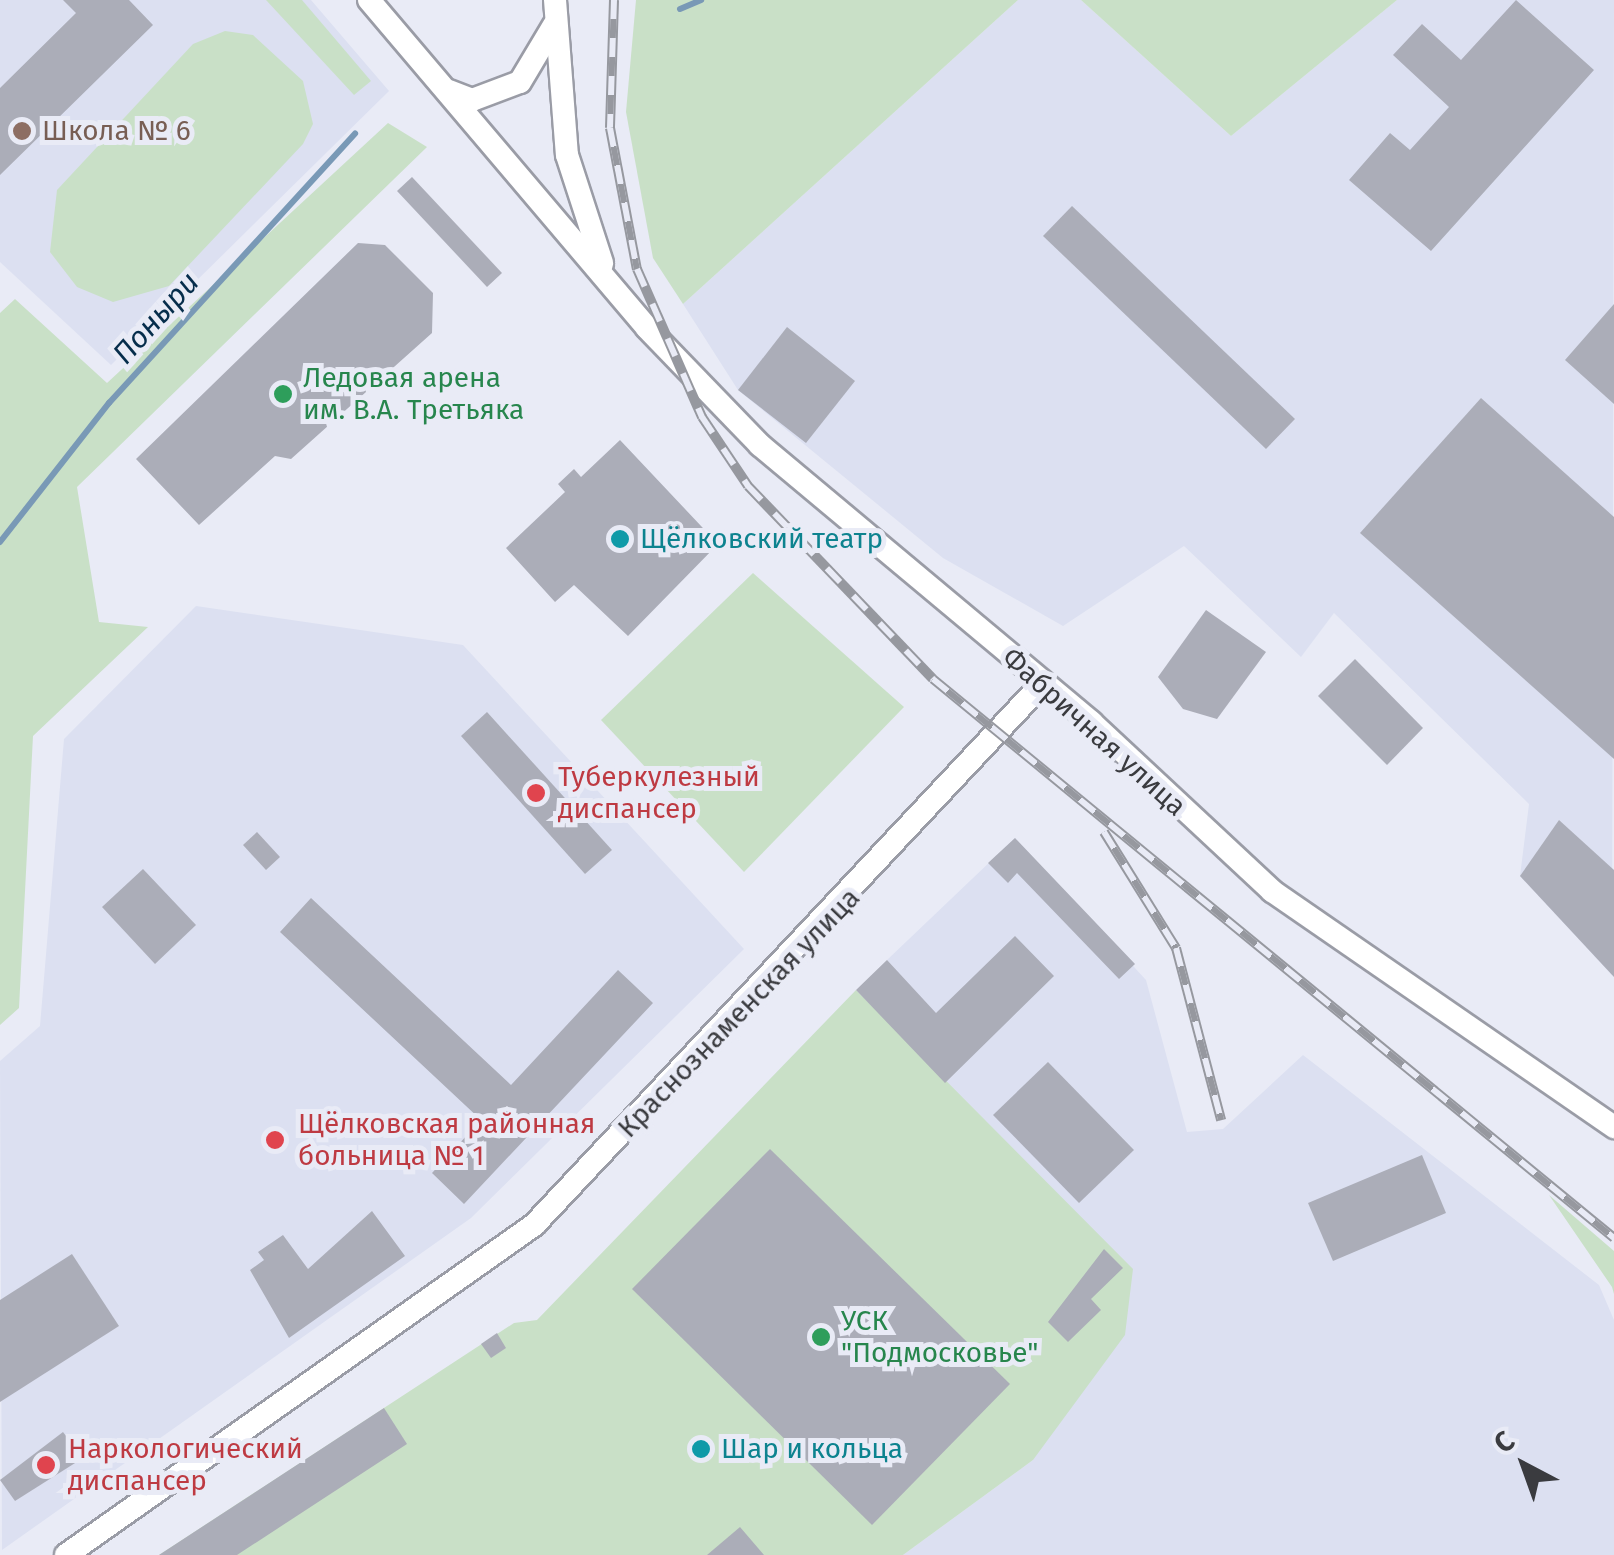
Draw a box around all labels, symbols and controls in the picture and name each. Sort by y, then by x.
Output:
place label: Школа № 6 [42,114,191,148]
marker: Школа № 6 [11,120,33,142]
water label: Поныри [105,265,207,371]
place label: Ледовая арена им. В.А. Третьяка [303,361,524,427]
marker: Ледовая арена им. В.А. Третьяка [272,383,294,405]
place label: Щёлковский театр [640,522,883,556]
marker: Щёлковский театр [609,528,631,550]
street label: Фабричная улица [995,641,1193,823]
place label: Туберкулезный диспансер [558,760,760,826]
marker: Туберкулезный диспансер [523,780,549,806]
street label: Краснознаменская улица [611,881,867,1145]
place label: Щёлковская районная больница № 1 [298,1107,595,1173]
marker: Щёлковская районная больница № 1 [262,1127,288,1153]
place label: УСК "Подмосковье" [841,1304,1038,1370]
marker: УСК "Подмосковье" [810,1326,832,1348]
north arrow [1474,1415,1574,1515]
text: С [1487,1424,1521,1460]
place label: Наркологический диспансер [68,1432,303,1498]
place label: Шар и кольца [721,1432,903,1466]
marker: Шар и кольца [690,1438,712,1460]
marker: Наркологический диспансер [33,1452,59,1478]

